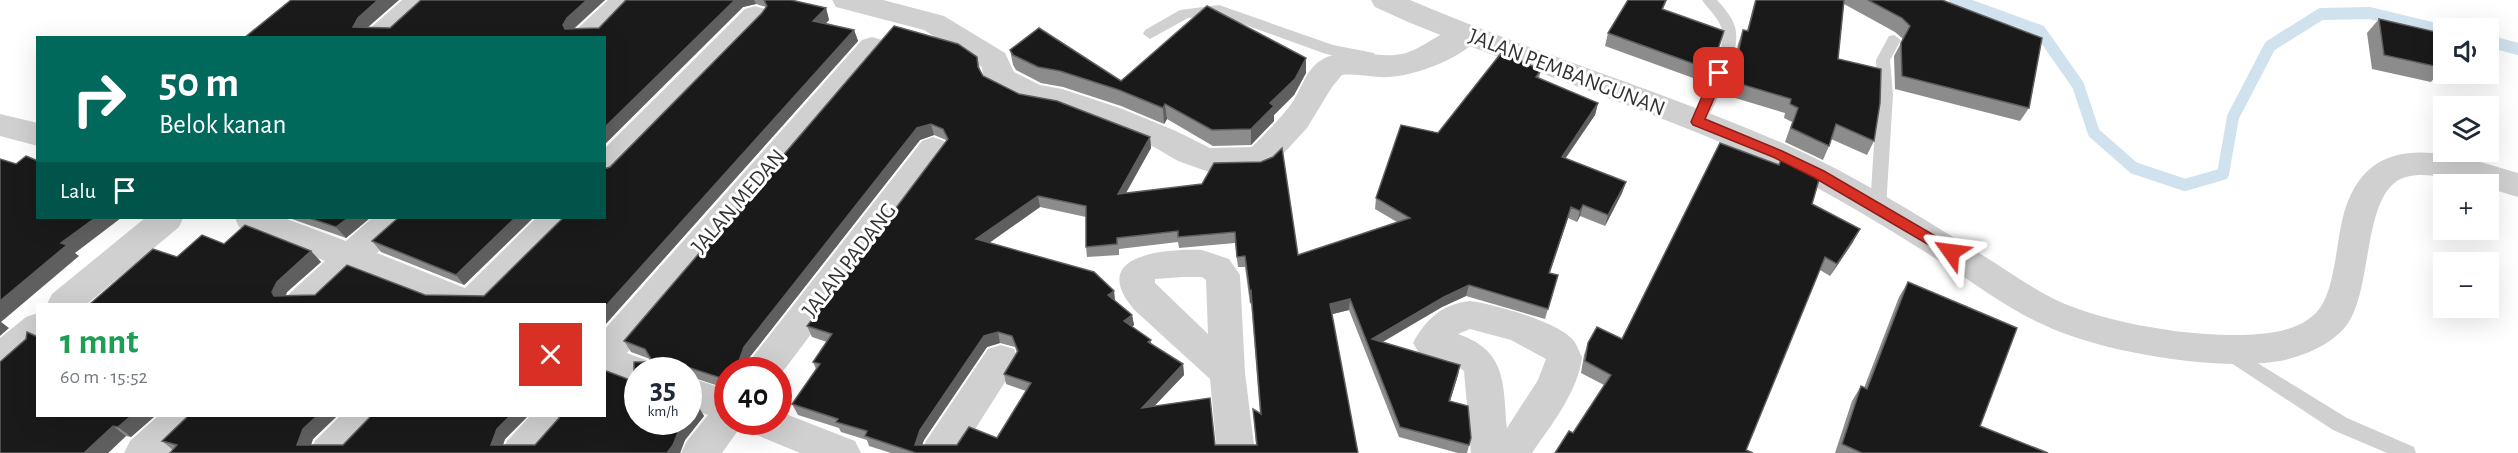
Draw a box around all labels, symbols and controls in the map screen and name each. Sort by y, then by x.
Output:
map controls [2433,18,2499,318]
button: sound [2433,18,2499,84]
street label: JALAN PEMBANGUNAN [1466,24,1668,120]
pin [1693,47,1744,98]
icon: arrive [1702,56,1735,89]
icon: right [60,60,138,138]
text: 50 m [159,62,239,104]
button: layers [2433,96,2499,162]
text: Belok kanan [159,111,286,138]
street label: JALAN MEDAN [687,145,789,257]
icon: arrive [108,174,141,207]
button: + [2433,174,2499,240]
text: Lalu [60,180,96,202]
street label: JALAN PADANG [798,199,900,321]
position arrow [1919,220,1983,284]
button: − [2433,252,2499,318]
button: close [519,323,582,386]
text: 1 mnt [60,324,138,360]
speed limit sign: 40 [714,357,792,435]
text: 60 m · 15:52 [60,367,148,387]
text: 35 [650,374,676,404]
text: km/h [648,404,678,419]

